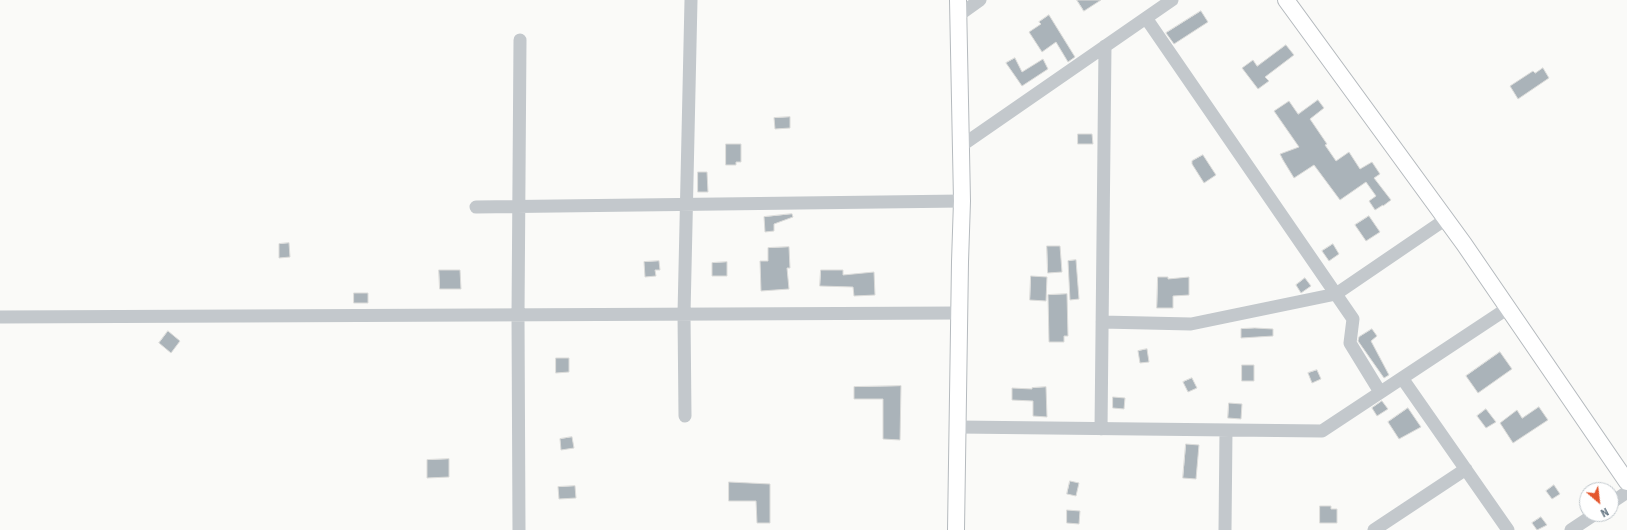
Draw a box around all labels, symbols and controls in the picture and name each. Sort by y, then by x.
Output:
north arrow [1579,482,1619,522]
text: N [1598,504,1611,520]

